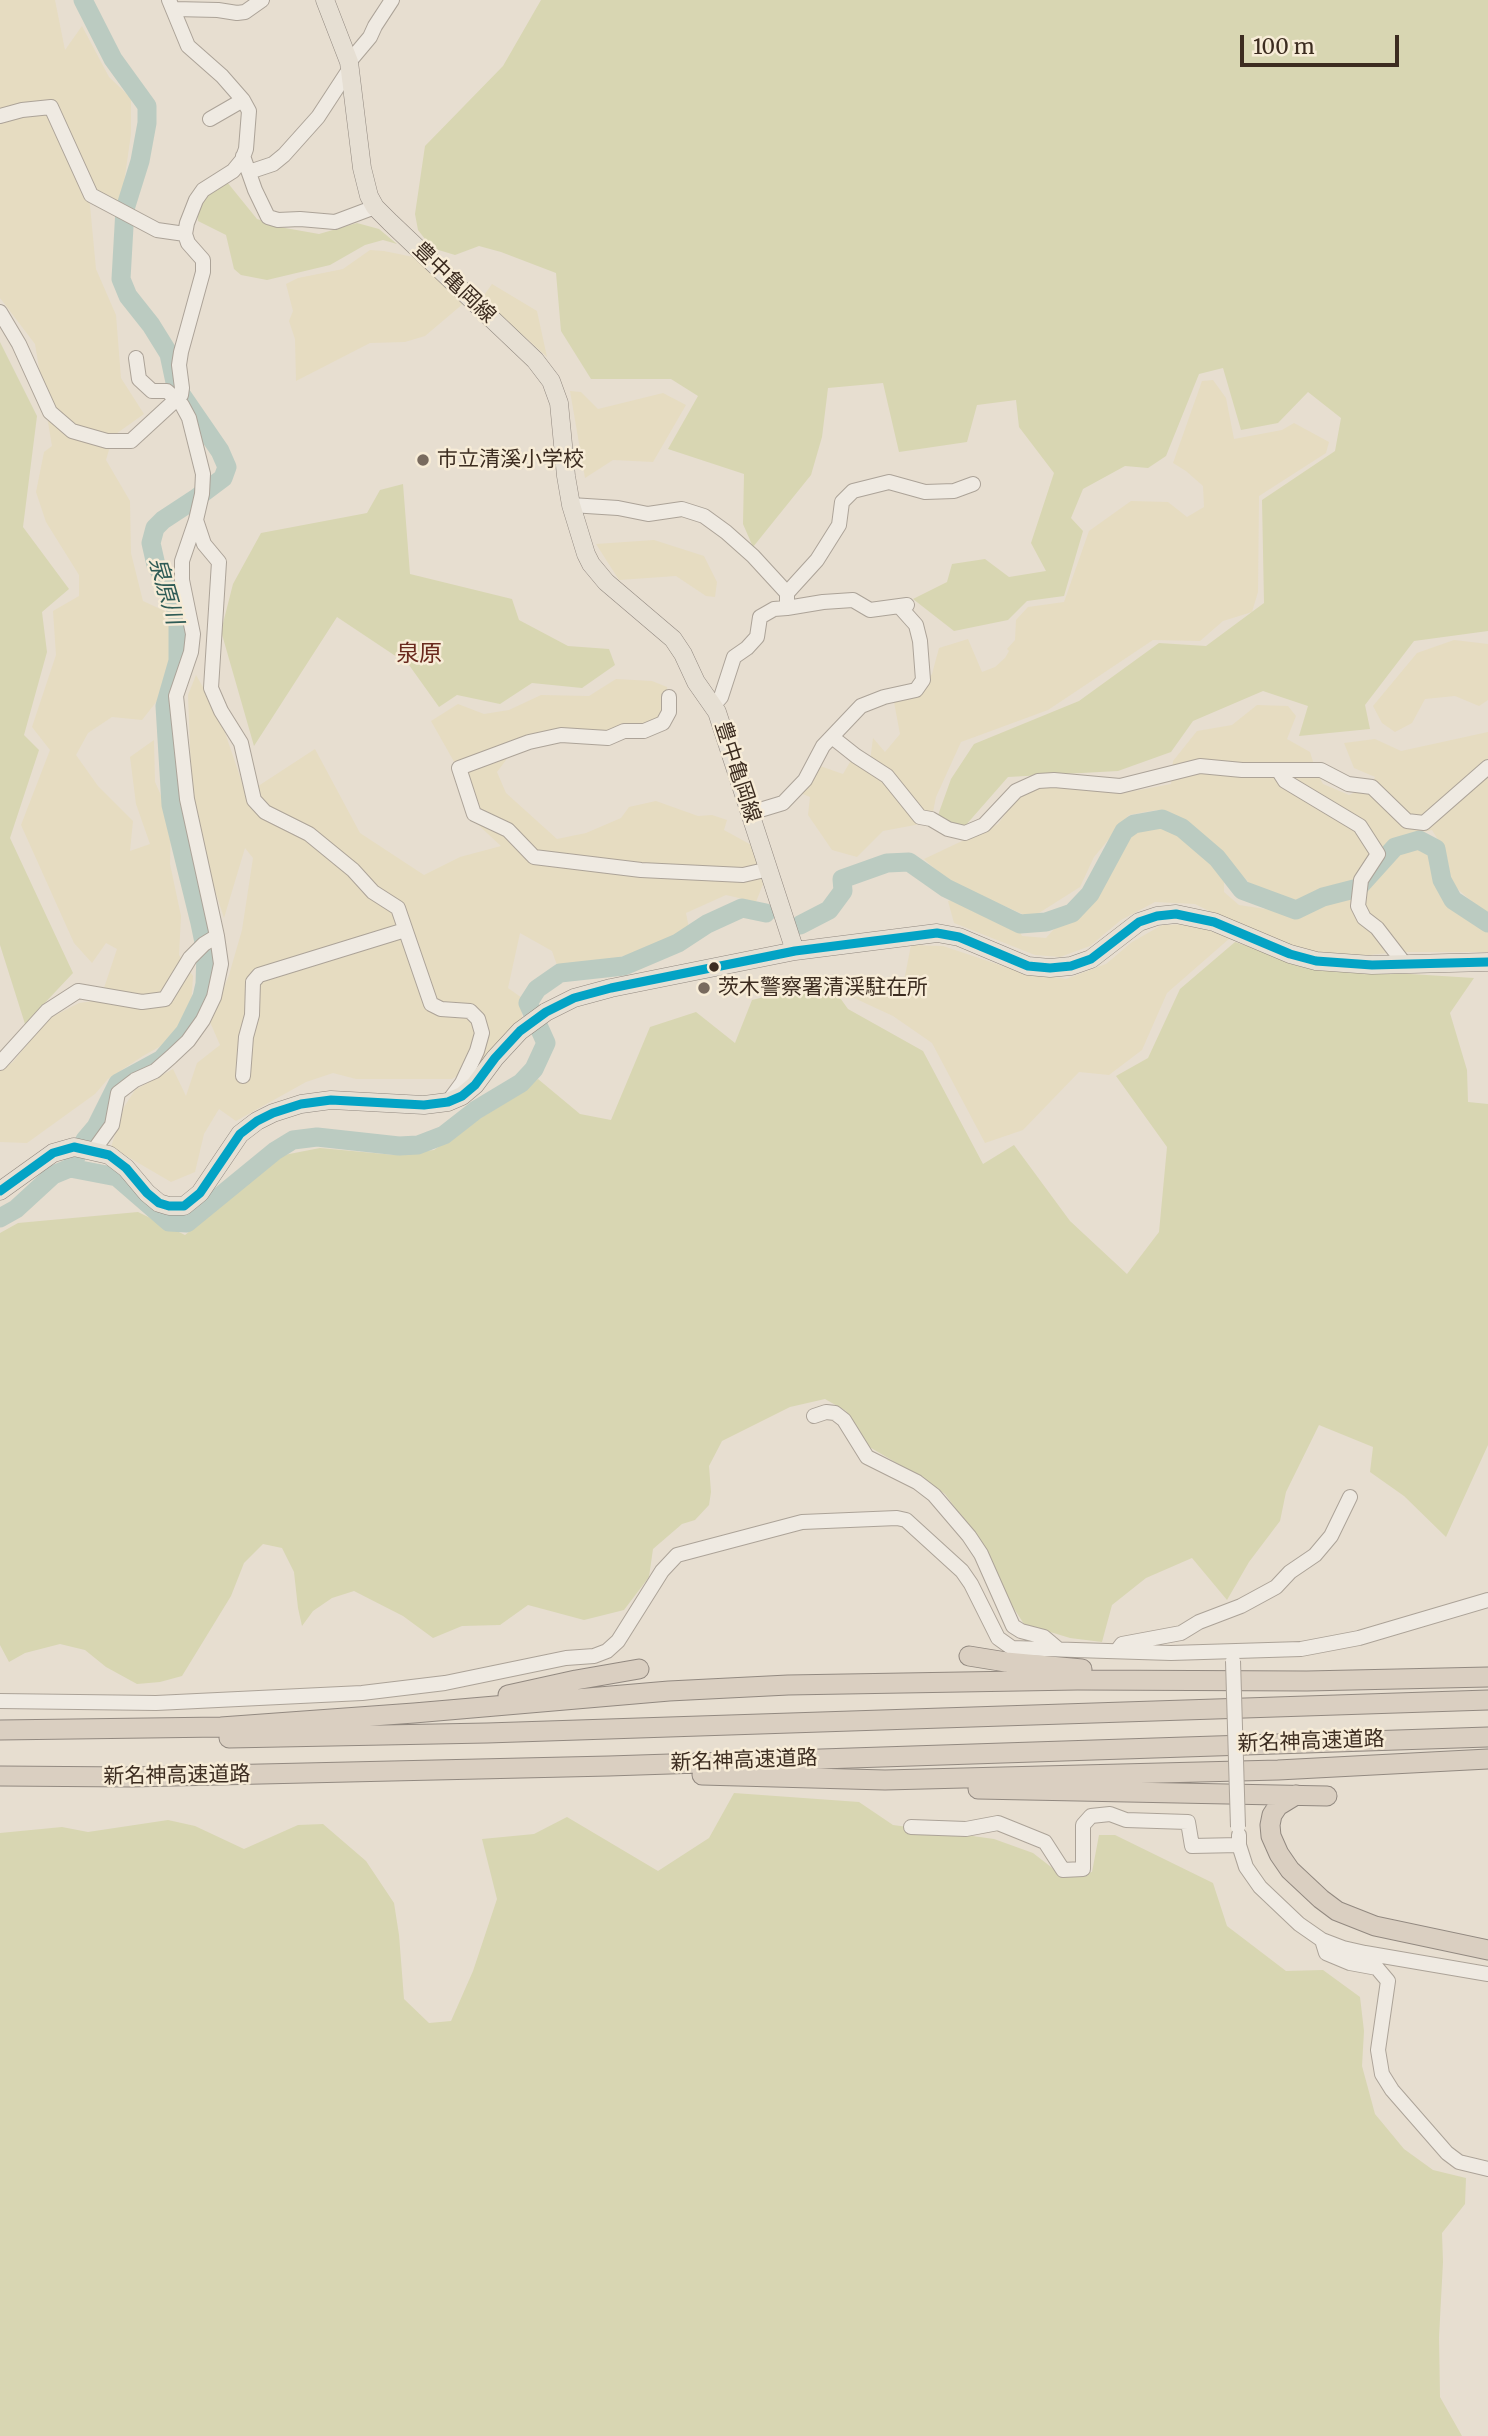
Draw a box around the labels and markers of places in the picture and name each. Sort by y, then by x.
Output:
place label: 市立清溪小学校 [437,447,584,473]
marker: 市立清溪小学校 [415,452,431,468]
unlabelled marker [707,960,721,974]
place label: 茨木警察署清渓駐在所 [718,975,928,1001]
marker: 茨木警察署清渓駐在所 [696,980,712,996]

